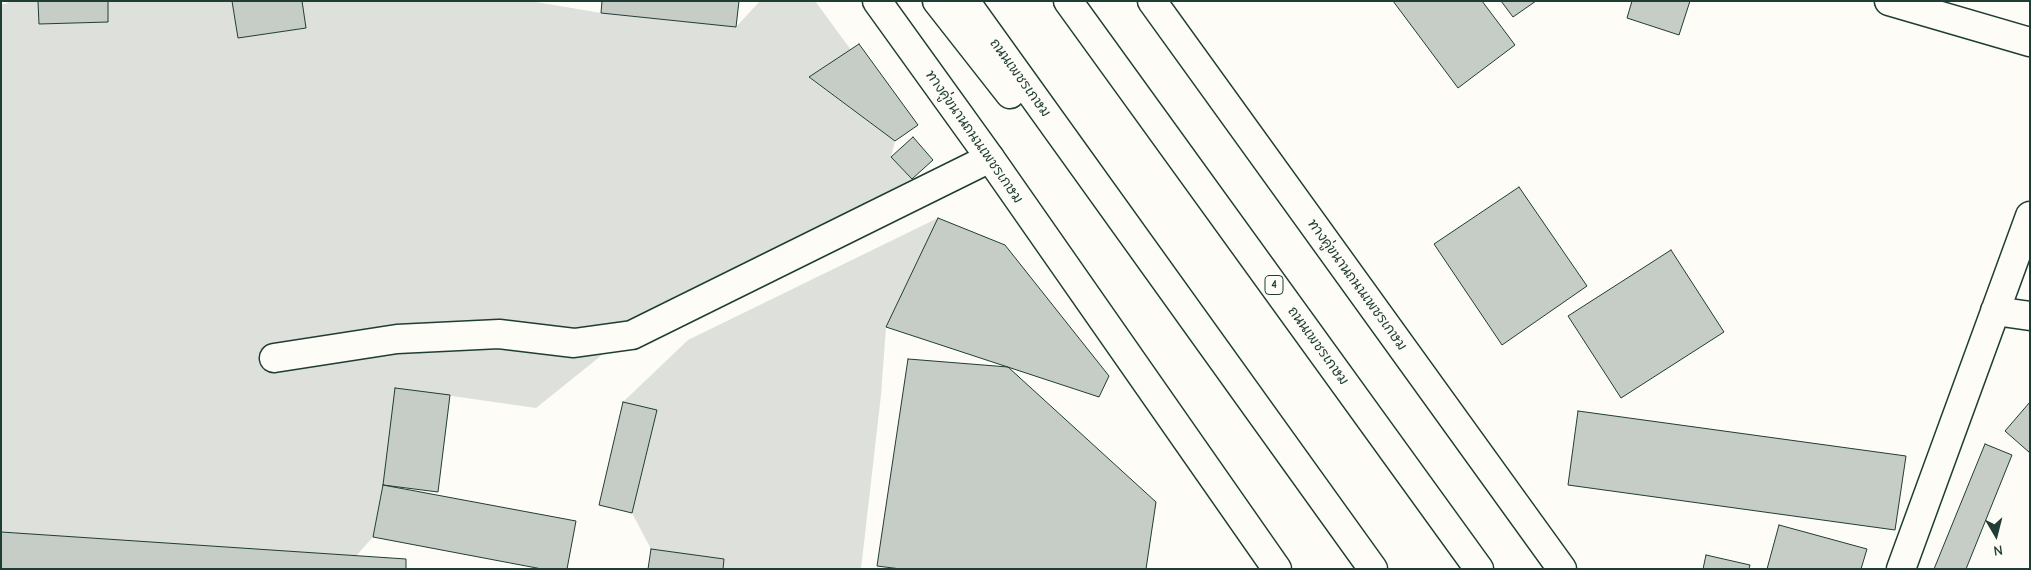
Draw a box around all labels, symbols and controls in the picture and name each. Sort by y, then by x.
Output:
street label: ถนนเพชรเกษม [986,35,1054,121]
street label: ทางคู่ขนานถนนเพชรเกษม [922,67,1026,207]
street label: ทางคู่ขนานถนนเพชรเกษม [1304,216,1410,354]
road number: 4 [1265,276,1283,294]
street label: ถนนเพชรเกษม [1284,303,1352,389]
north arrow [1971,510,2021,560]
text: N [1992,541,2004,559]

